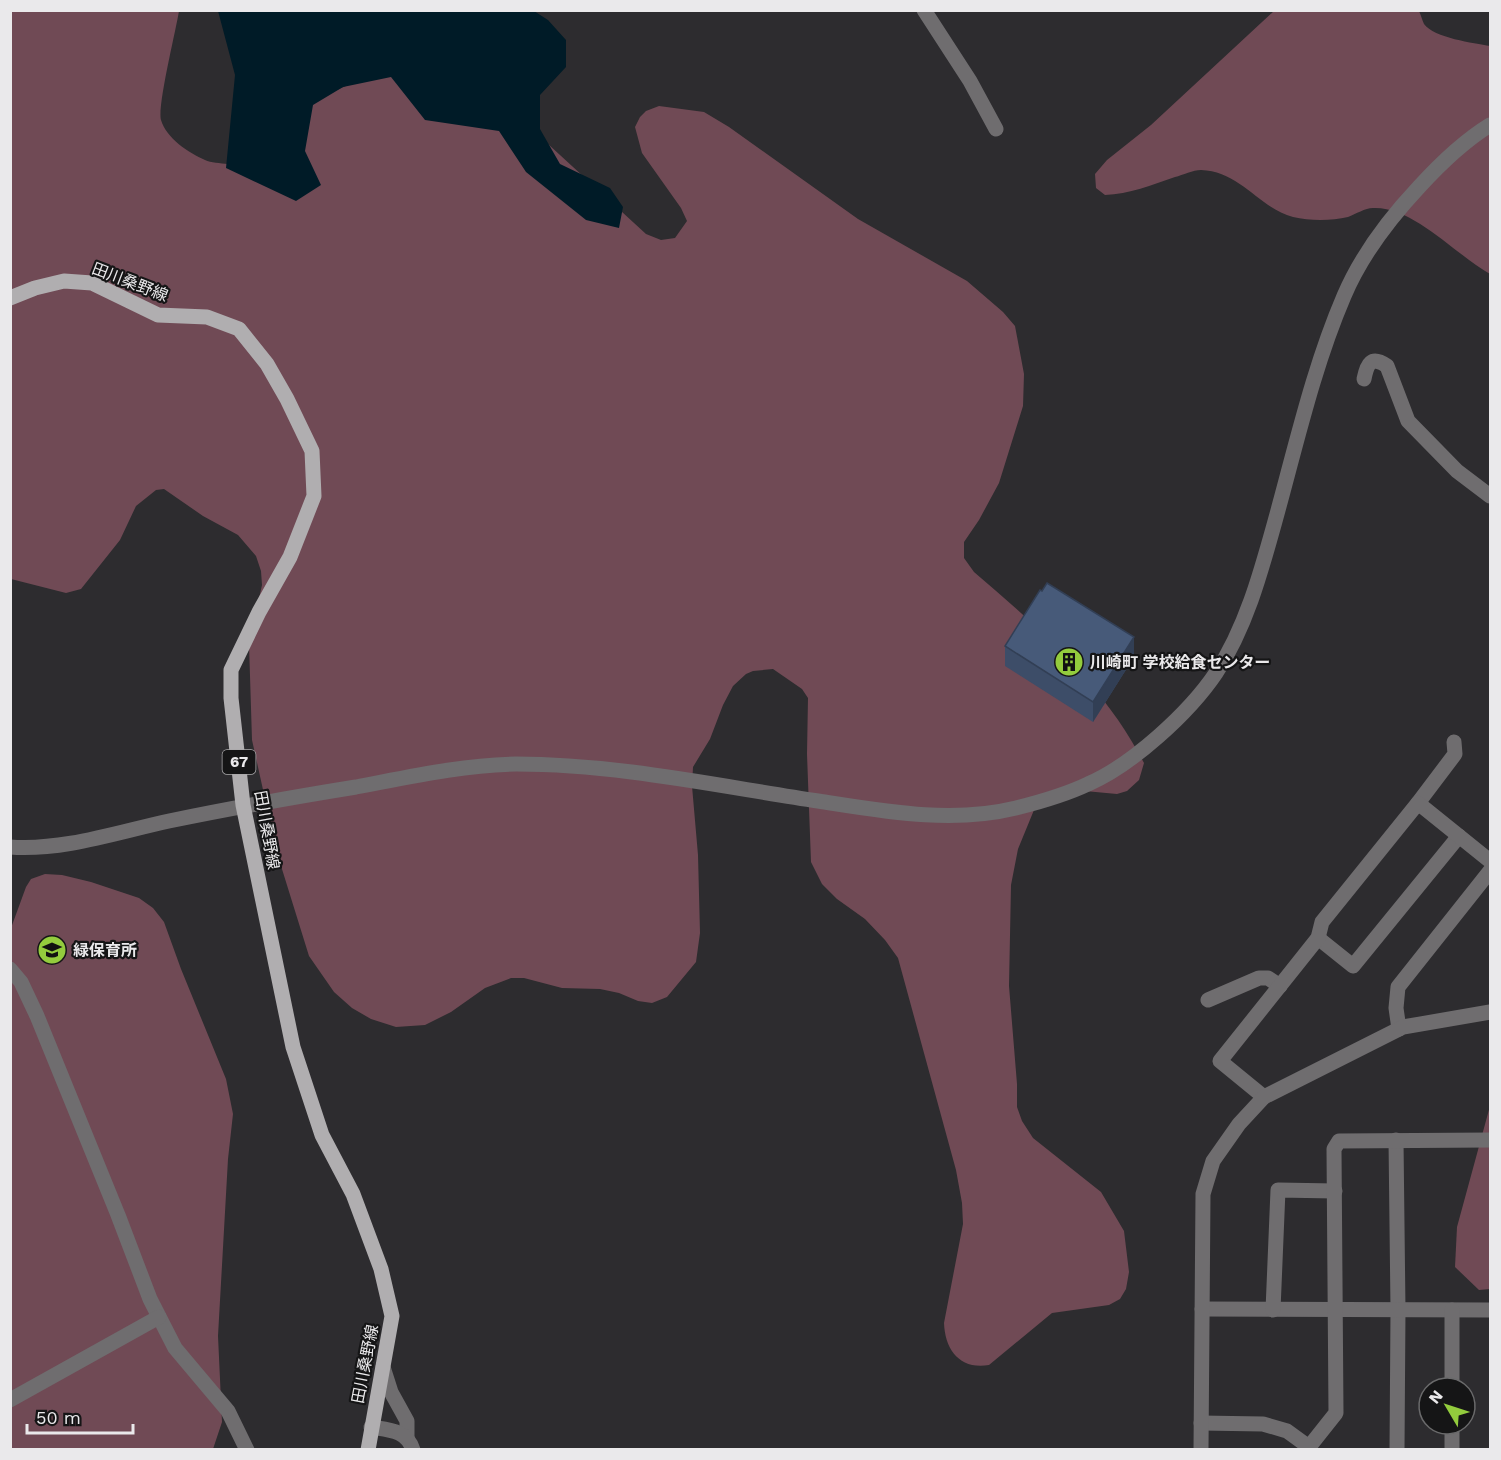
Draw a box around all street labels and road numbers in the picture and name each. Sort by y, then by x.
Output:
street label: 田川桑野線 [89,259,171,305]
road number: 67 [222,750,256,774]
street label: 田川桑野線 [251,789,283,871]
street label: 田川桑野線 [348,1323,382,1405]

